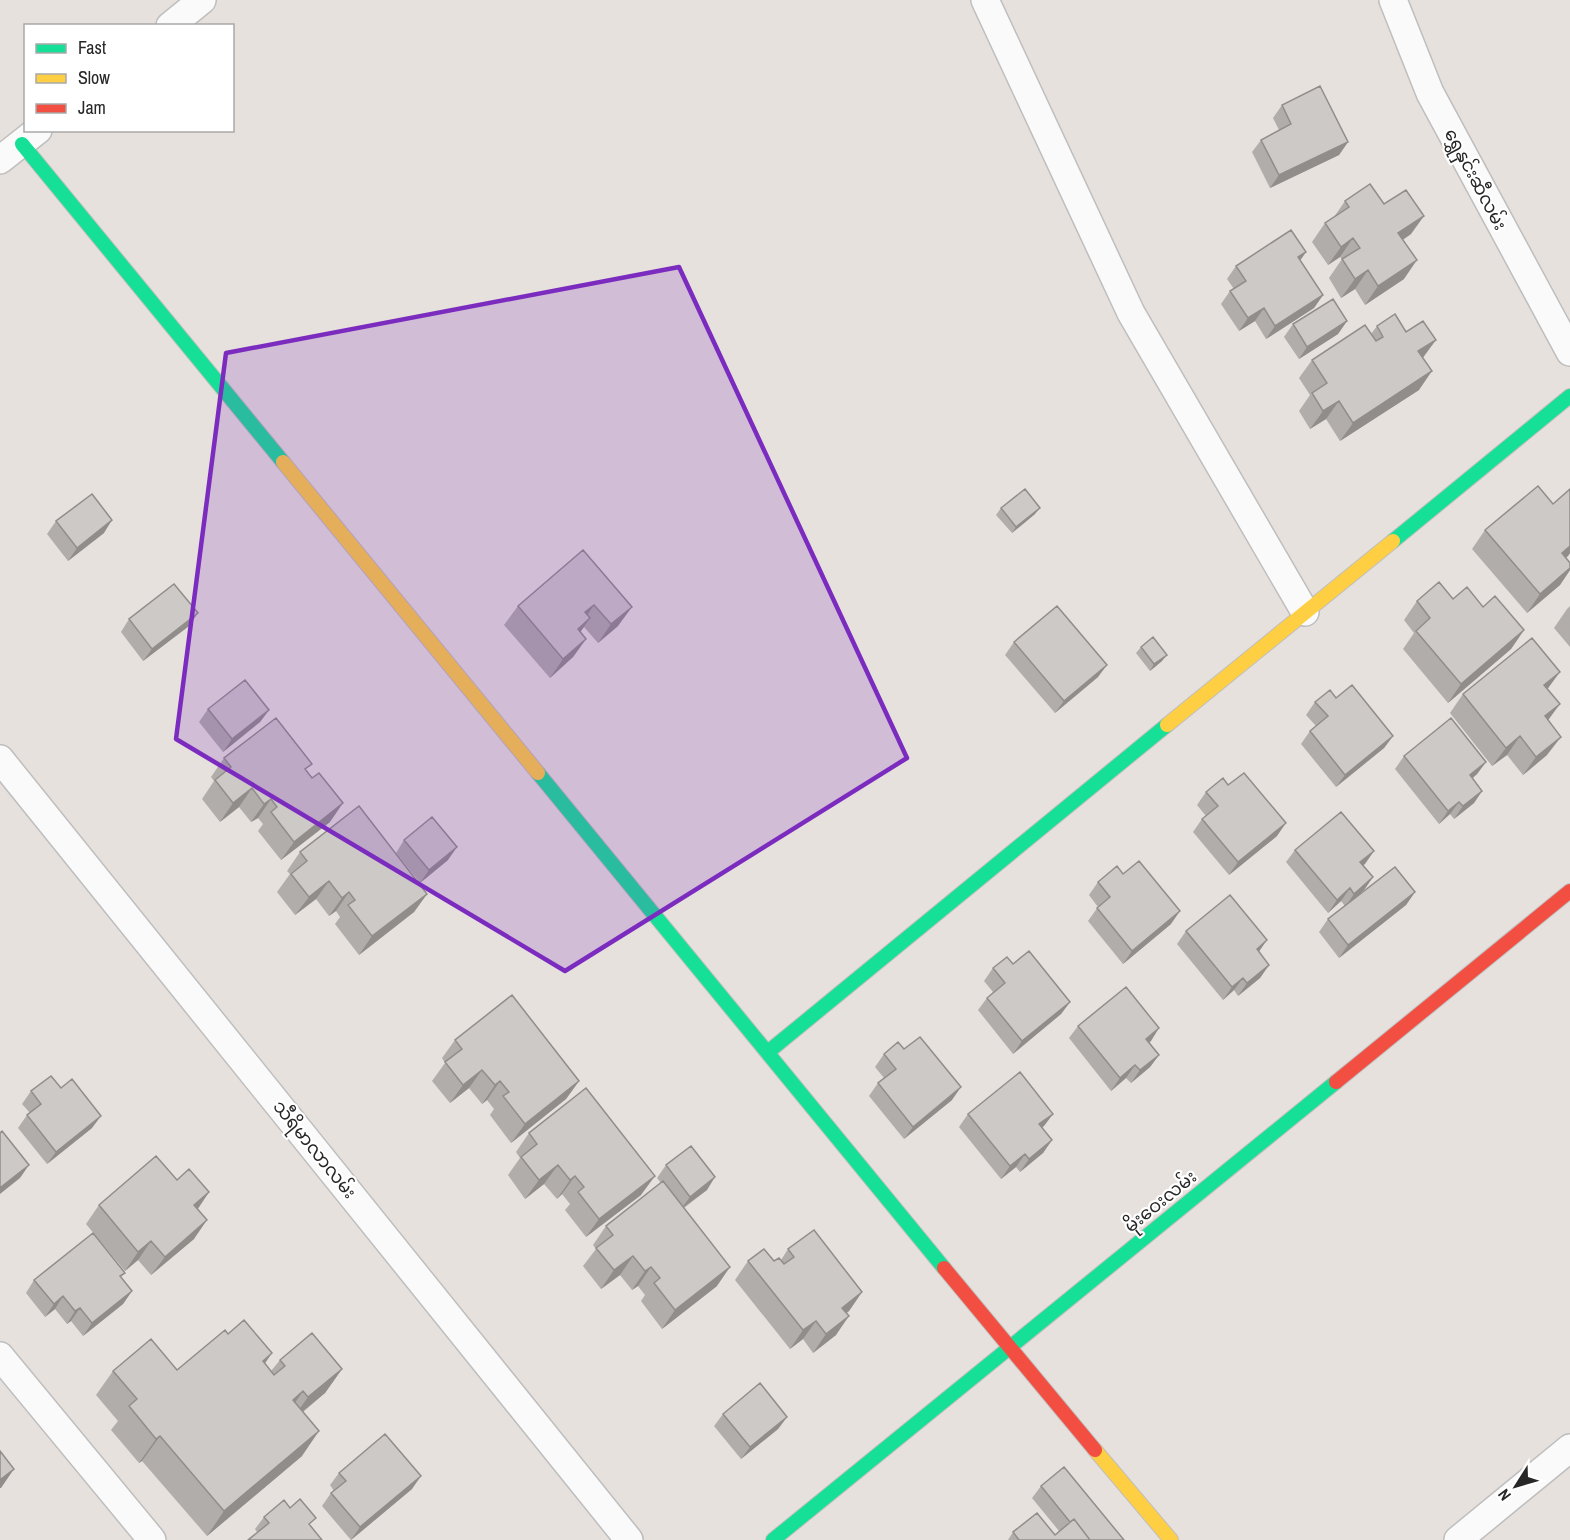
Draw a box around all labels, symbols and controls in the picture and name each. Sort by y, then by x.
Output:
legend [24,24,234,132]
text: Fast [78,35,106,60]
text: Slow [78,65,110,90]
text: Jam [78,95,106,120]
street label: ရွှေနှင်းဆီလမ်း [1436,123,1514,236]
street label: သီရိမာလာလမ်း [265,1094,363,1205]
street label: မိုးဝေးလမ်း [1118,1163,1203,1240]
north arrow [1486,1456,1546,1516]
text: N [1492,1485,1516,1505]

